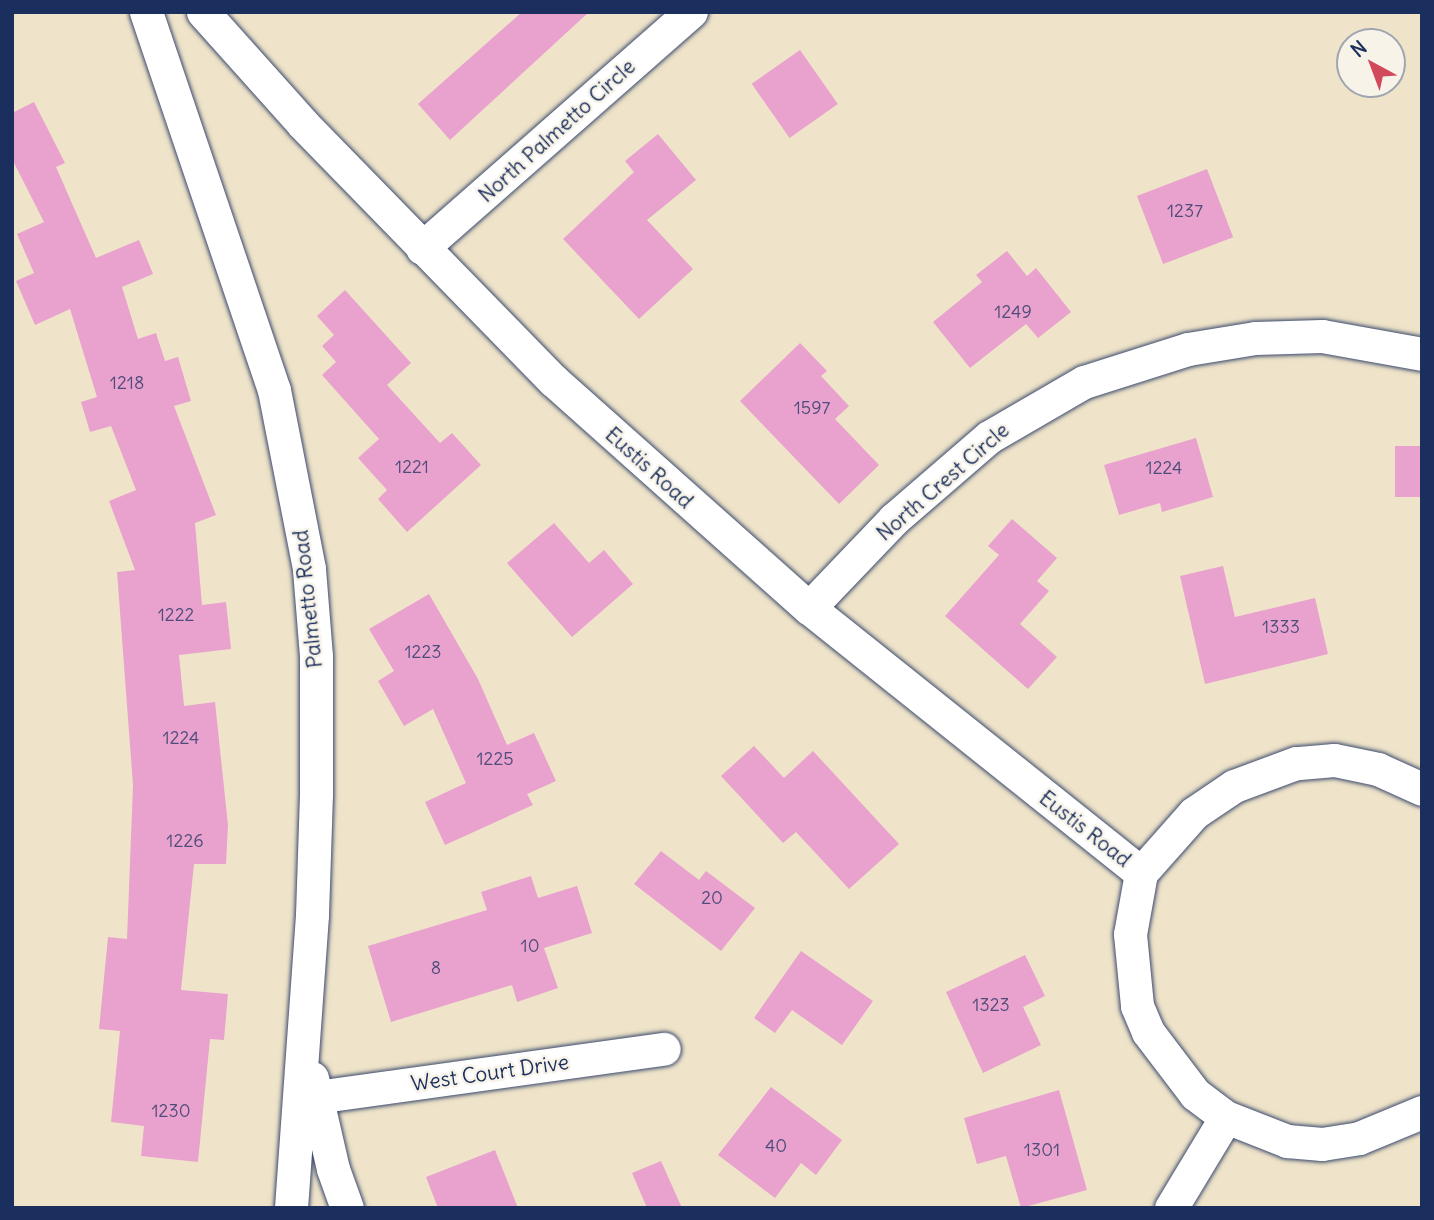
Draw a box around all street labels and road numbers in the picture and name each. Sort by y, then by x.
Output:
street label: North Palmetto Circle [474,54,640,208]
street label: North Crest Circle [872,418,1014,546]
street label: Eustis Road [600,422,698,514]
street label: Palmetto Road [288,529,328,669]
street label: Eustis Road [1034,785,1136,873]
street label: West Court Drive [409,1049,571,1097]

